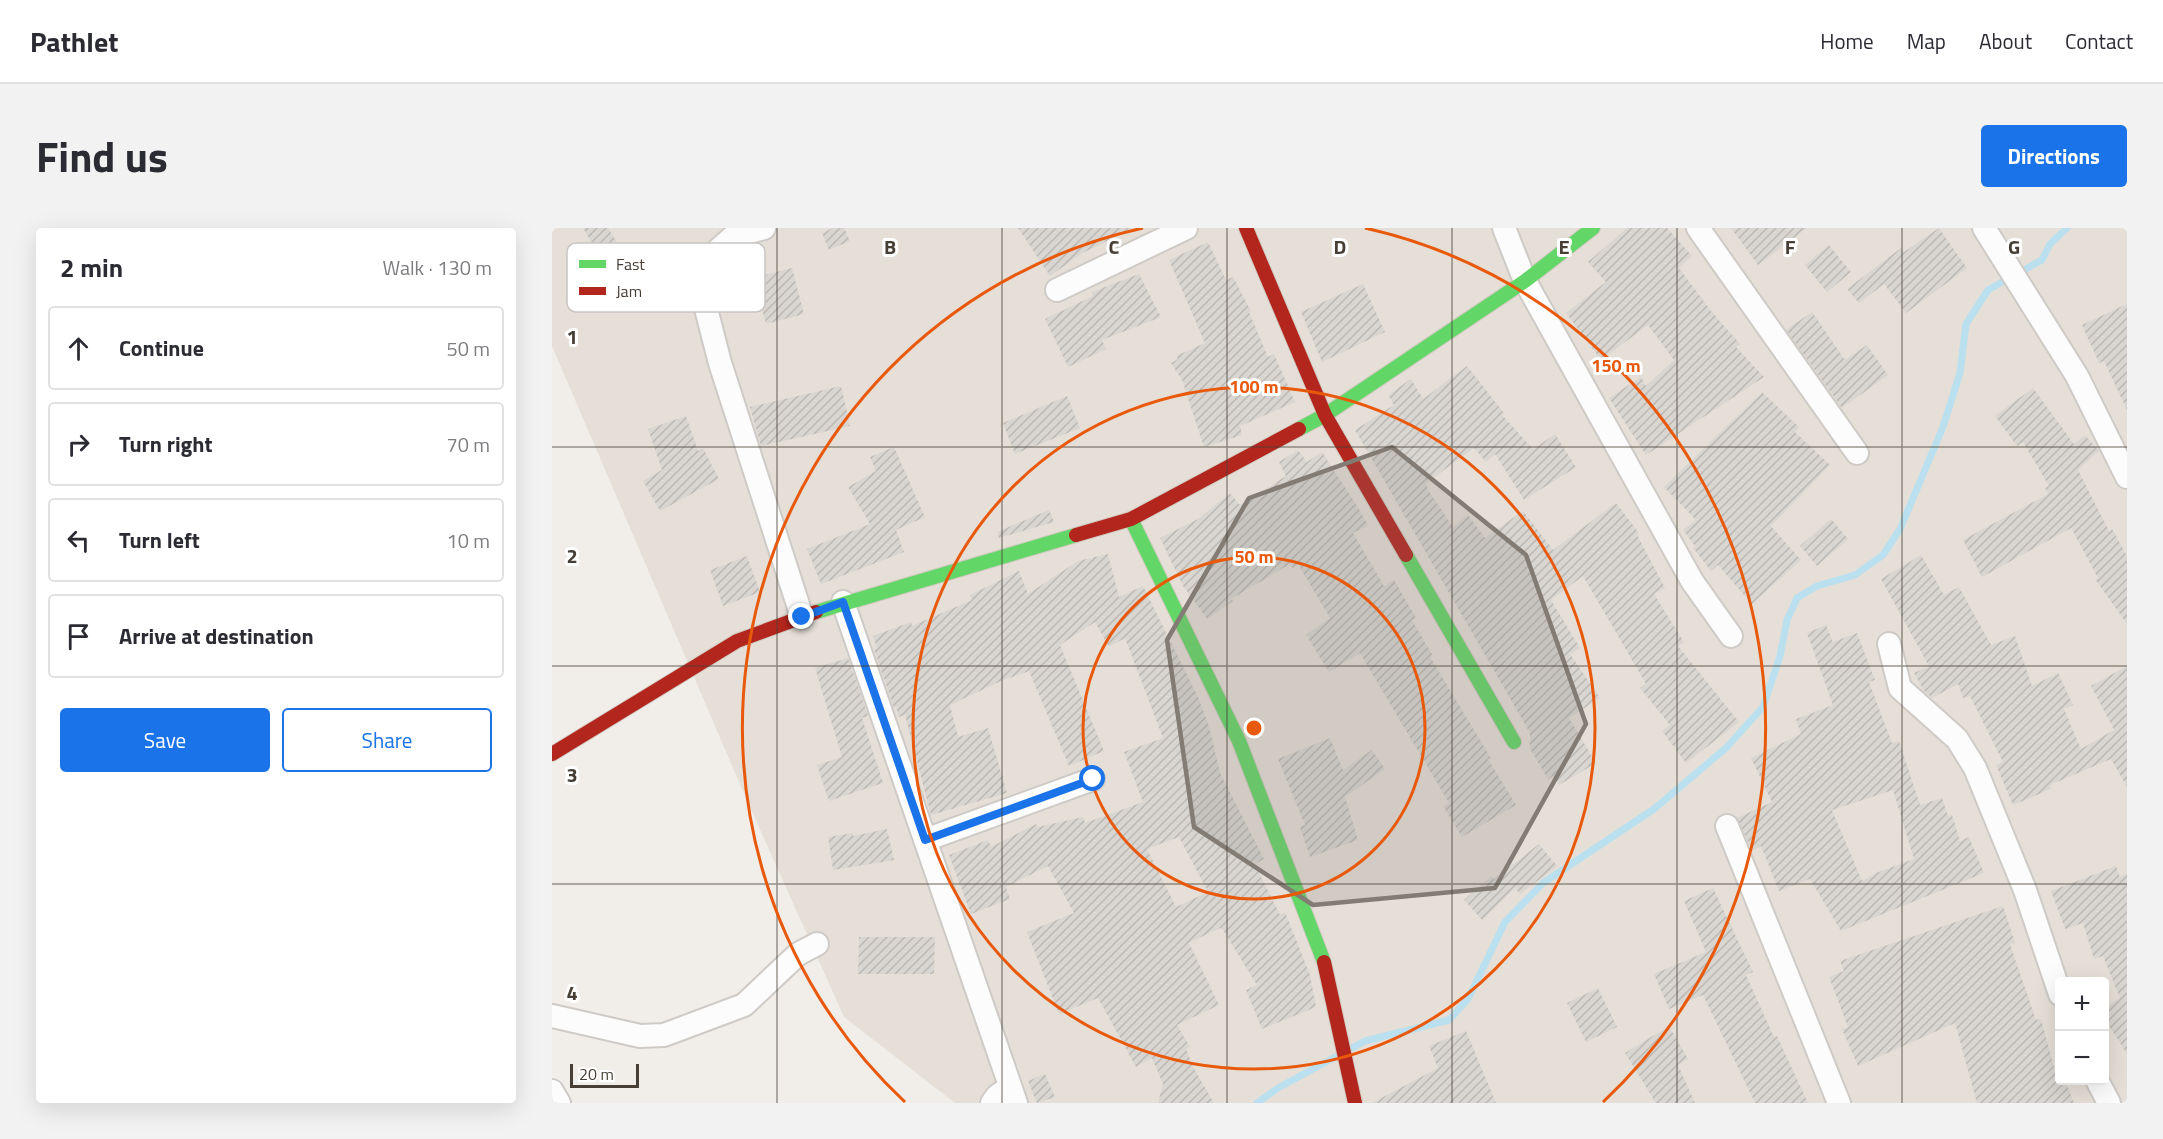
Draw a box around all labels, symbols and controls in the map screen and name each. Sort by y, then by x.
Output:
text: Pathlet [30,20,118,63]
text: Home [1820,25,1874,57]
text: Map [1907,25,1946,57]
text: About [1979,25,2032,57]
text: Contact [2065,25,2133,57]
text: Find us [36,124,168,188]
button: Directions [1981,125,2127,187]
text: B [884,231,896,262]
text: C [1109,231,1120,262]
text: D [1334,231,1346,262]
text: E [1558,231,1570,262]
text: F [1785,231,1796,262]
text: G [2008,231,2020,262]
legend [567,243,765,312]
text: 2 min [60,248,123,287]
text: Walk · 130 m [383,252,492,283]
text: Fast [616,252,645,276]
text: Jam [616,279,642,303]
text: 1 [566,321,578,352]
text: Continue [119,331,204,365]
icon: ahead [62,332,95,365]
text: 50 m [446,333,490,364]
text: 150 m [1591,352,1641,379]
text: 100 m [1229,373,1279,400]
text: Turn right [119,427,213,461]
icon: right [62,428,95,461]
text: 70 m [446,429,490,460]
text: Turn left [119,523,200,557]
icon: left [62,524,95,557]
text: 10 m [446,525,490,556]
text: 2 [566,540,578,571]
text: 50 m [1234,543,1274,570]
route end [788,603,814,629]
text: Arrive at destination [119,619,314,653]
icon: arrive [62,620,95,653]
button: Save [60,708,270,772]
button: Share [282,708,492,772]
centre of rings [1244,718,1264,738]
text: 3 [566,759,578,790]
route start [1079,765,1105,791]
text: 4 [566,977,578,1008]
map controls [2055,977,2109,1085]
button: + [2055,977,2109,1031]
button: − [2055,1031,2109,1085]
scale bar [570,1061,639,1088]
text: 20 m [579,1062,614,1086]

